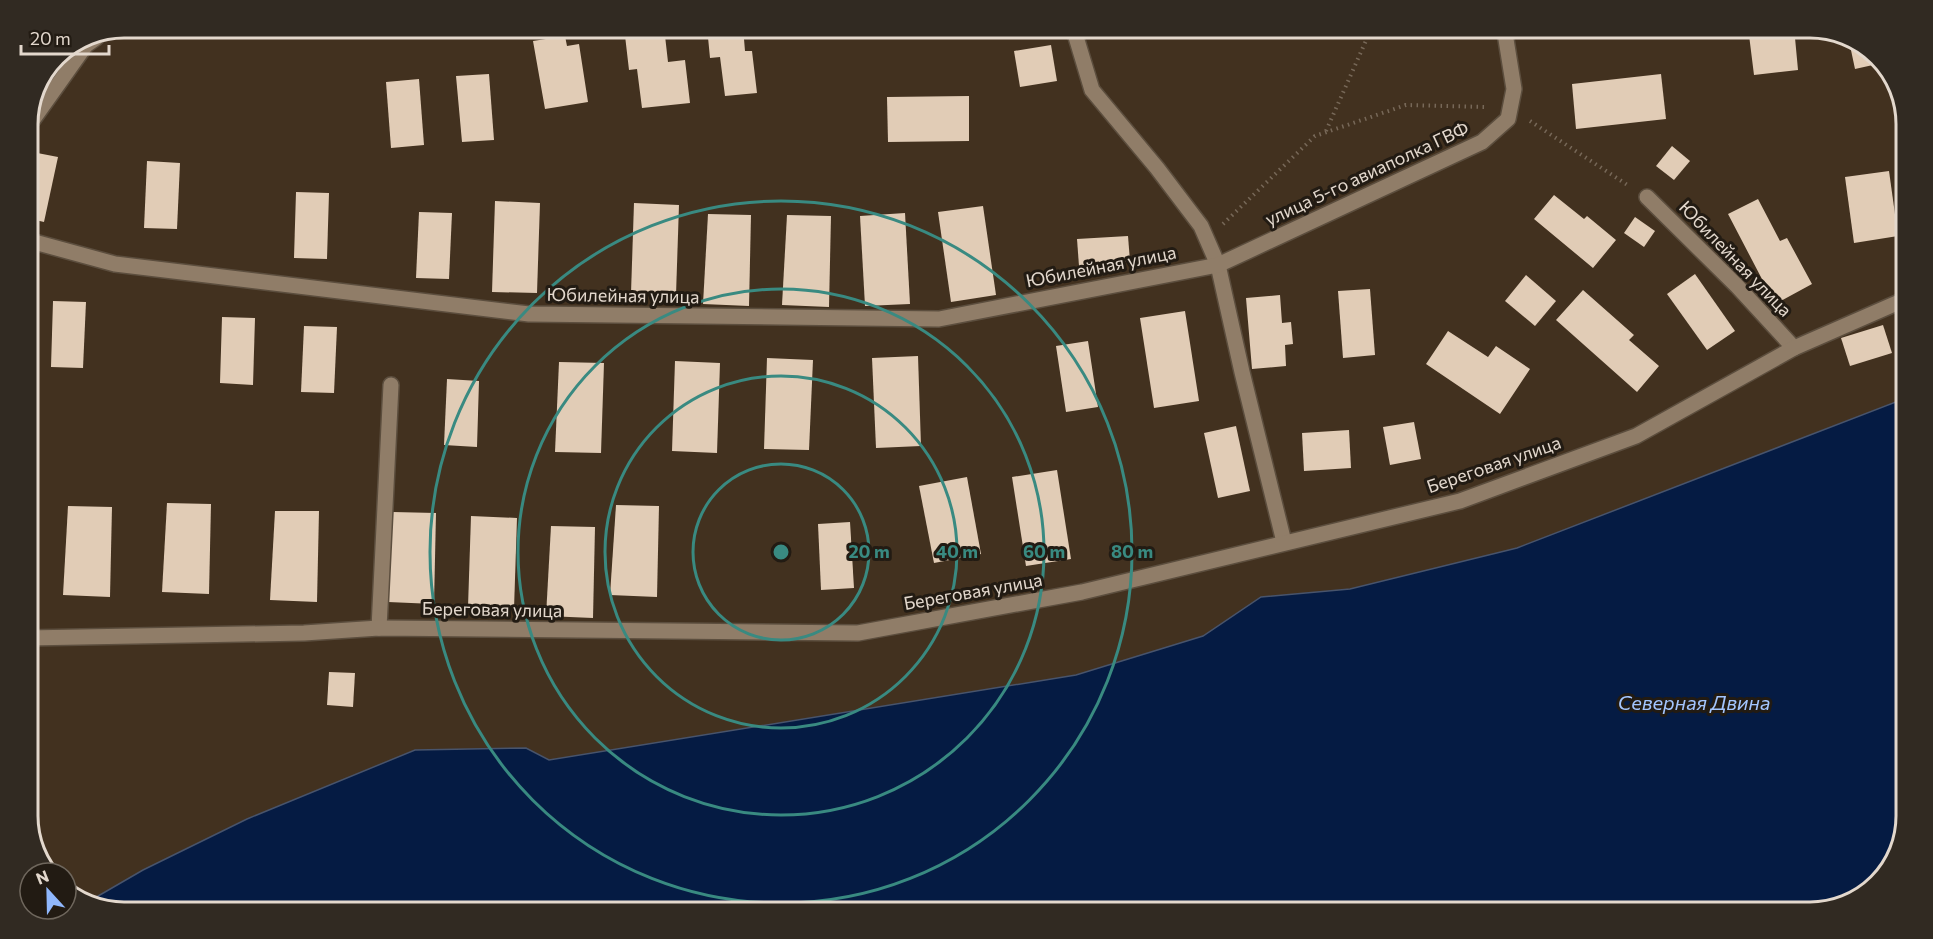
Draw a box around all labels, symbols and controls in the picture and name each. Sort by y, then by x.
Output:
scale bar [21,18,110,56]
text: 20 m [30,27,71,49]
street label: улица 5-го авиаполка ГВФ [1261,116,1472,230]
street label: Юбилейная улица [1675,196,1797,321]
street label: Юбилейная улица [1024,241,1178,291]
street label: Юбилейная улица [546,283,700,307]
street label: Береговая улица [1424,431,1564,497]
text: 20 m [848,540,890,562]
text: 40 m [936,540,978,562]
text: 60 m [1023,540,1065,562]
text: 80 m [1111,540,1153,562]
centre of rings [771,542,791,562]
street label: Береговая улица [902,568,1044,614]
street label: Береговая улица [422,597,562,621]
water label: Северная Двина [1618,690,1770,714]
north arrow [18,861,78,921]
text: N [33,866,51,888]

